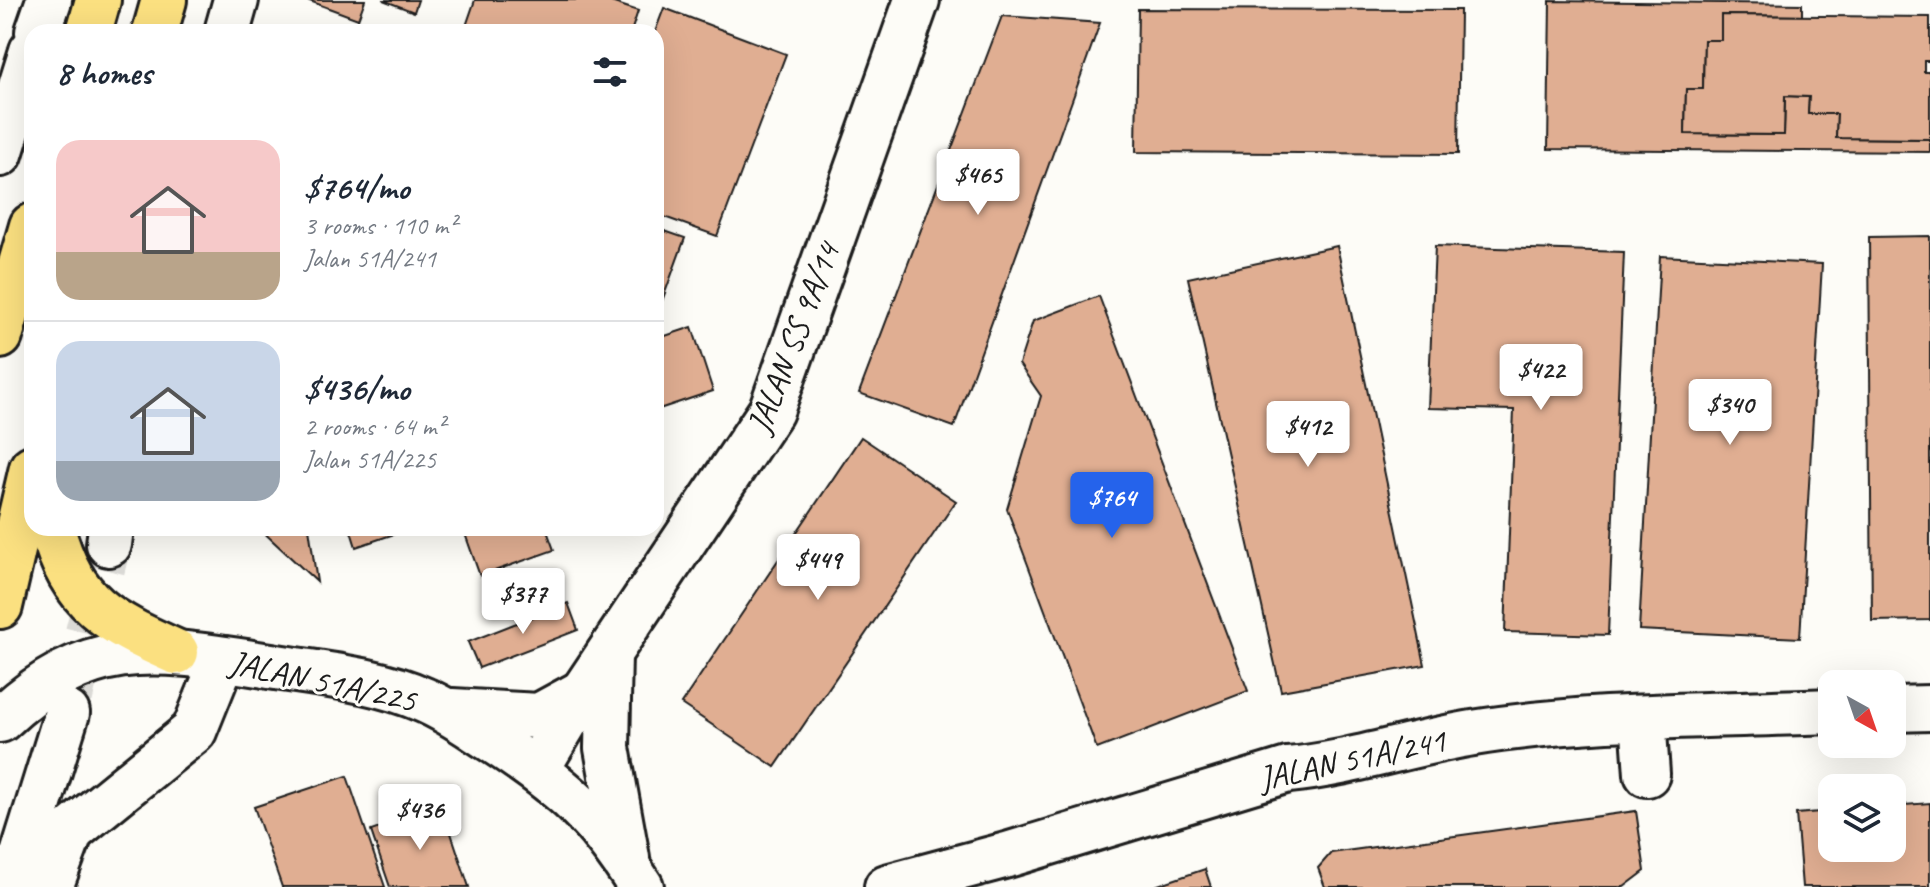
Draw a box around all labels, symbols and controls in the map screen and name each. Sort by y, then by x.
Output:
icon: filters [588,50,632,94]
text: 8 homes [56,51,152,94]
pin: $465 [931,149,1025,217]
text: $465 [955,158,1001,191]
text: $764/mo [304,166,409,209]
icon: home [120,172,216,268]
text: 3 rooms · 110 m² [304,209,456,242]
street label: JALAN SS 9A/14 [736,233,850,441]
text: Jalan 51A/241 [304,242,436,275]
pin: $422 [1494,344,1588,412]
text: $422 [1518,353,1564,386]
text: $436/mo [304,367,409,410]
icon: home [120,373,216,469]
pin: $340 [1683,379,1777,447]
text: $340 [1707,388,1753,421]
pin: $412 [1261,401,1355,469]
text: 2 rooms · 64 m² [304,410,445,443]
text: $412 [1285,410,1331,443]
text: Jalan 51A/225 [304,443,436,476]
pin: $764 [1065,472,1159,540]
text: $764 [1088,481,1136,514]
pin: $449 [771,534,865,602]
text: $449 [795,543,841,576]
pin: $377 [476,568,570,636]
text: $377 [500,577,546,610]
street label: JALAN 51A/225 [224,640,422,722]
north arrow [1818,670,1906,758]
map controls [1818,670,1906,862]
street label: JALAN 51A/241 [1253,718,1451,800]
button: layers [1818,774,1906,862]
pin: $436 [373,784,467,852]
text: $436 [396,793,444,826]

